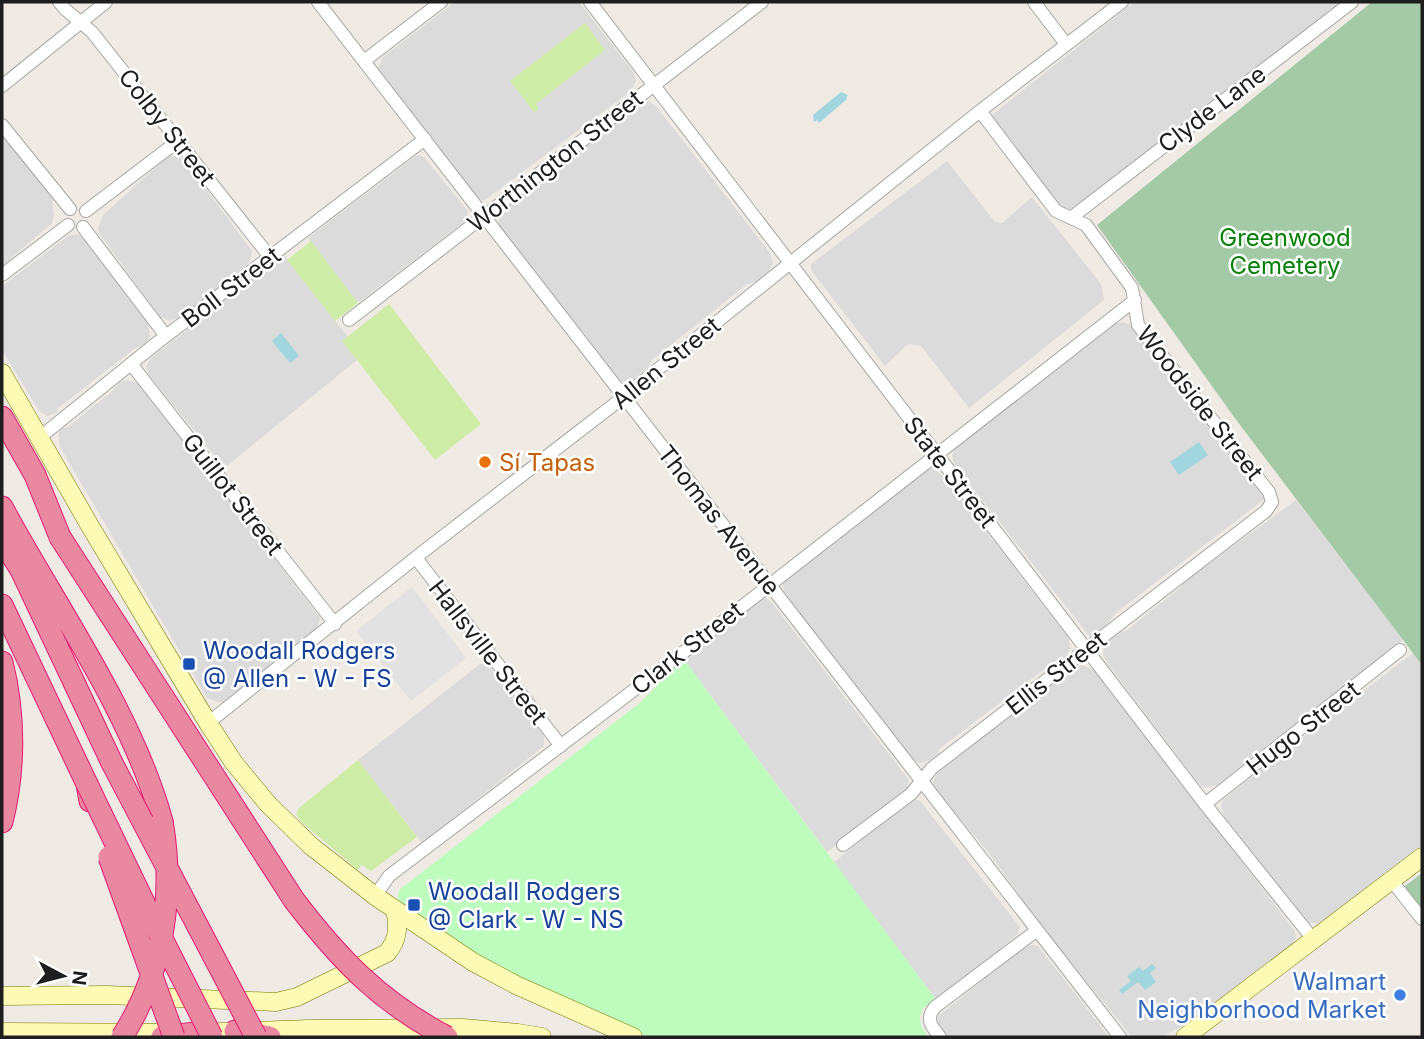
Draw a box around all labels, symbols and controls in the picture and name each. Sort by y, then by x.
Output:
street label: Clyde Lane [1153,59,1271,159]
street label: Colby Street [113,63,222,191]
street label: Worthington Street [462,84,648,238]
park label: Greenwood Cemetery [1219,223,1351,280]
street label: Boll Street [176,240,286,334]
street label: Allen Street [606,310,726,415]
street label: Woodside Street [1131,320,1269,486]
street label: State Street [898,411,1002,533]
street label: Guillot Street [177,427,290,561]
street label: Thomas Avenue [651,439,787,601]
place label: Sí Tapas [499,448,595,477]
marker: Sí Tapas [477,454,493,470]
street label: Hallsville Street [423,574,553,730]
street label: Clark Street [625,595,749,701]
street label: Ellis Street [1000,625,1112,721]
place label: Woodall Rodgers @ Allen - W - FS [203,636,395,693]
marker: Woodall Rodgers @ Allen - W - FS [181,656,197,672]
street label: Hugo Street [1241,675,1365,781]
place label: Woodall Rodgers @ Clark - W - NS [428,877,624,934]
marker: Woodall Rodgers @ Clark - W - NS [406,897,422,913]
north arrow [28,941,98,1011]
place label: Walmart Neighborhood Market [1137,967,1386,1024]
text: N [67,969,92,987]
marker: Walmart Neighborhood Market [1392,987,1408,1003]

